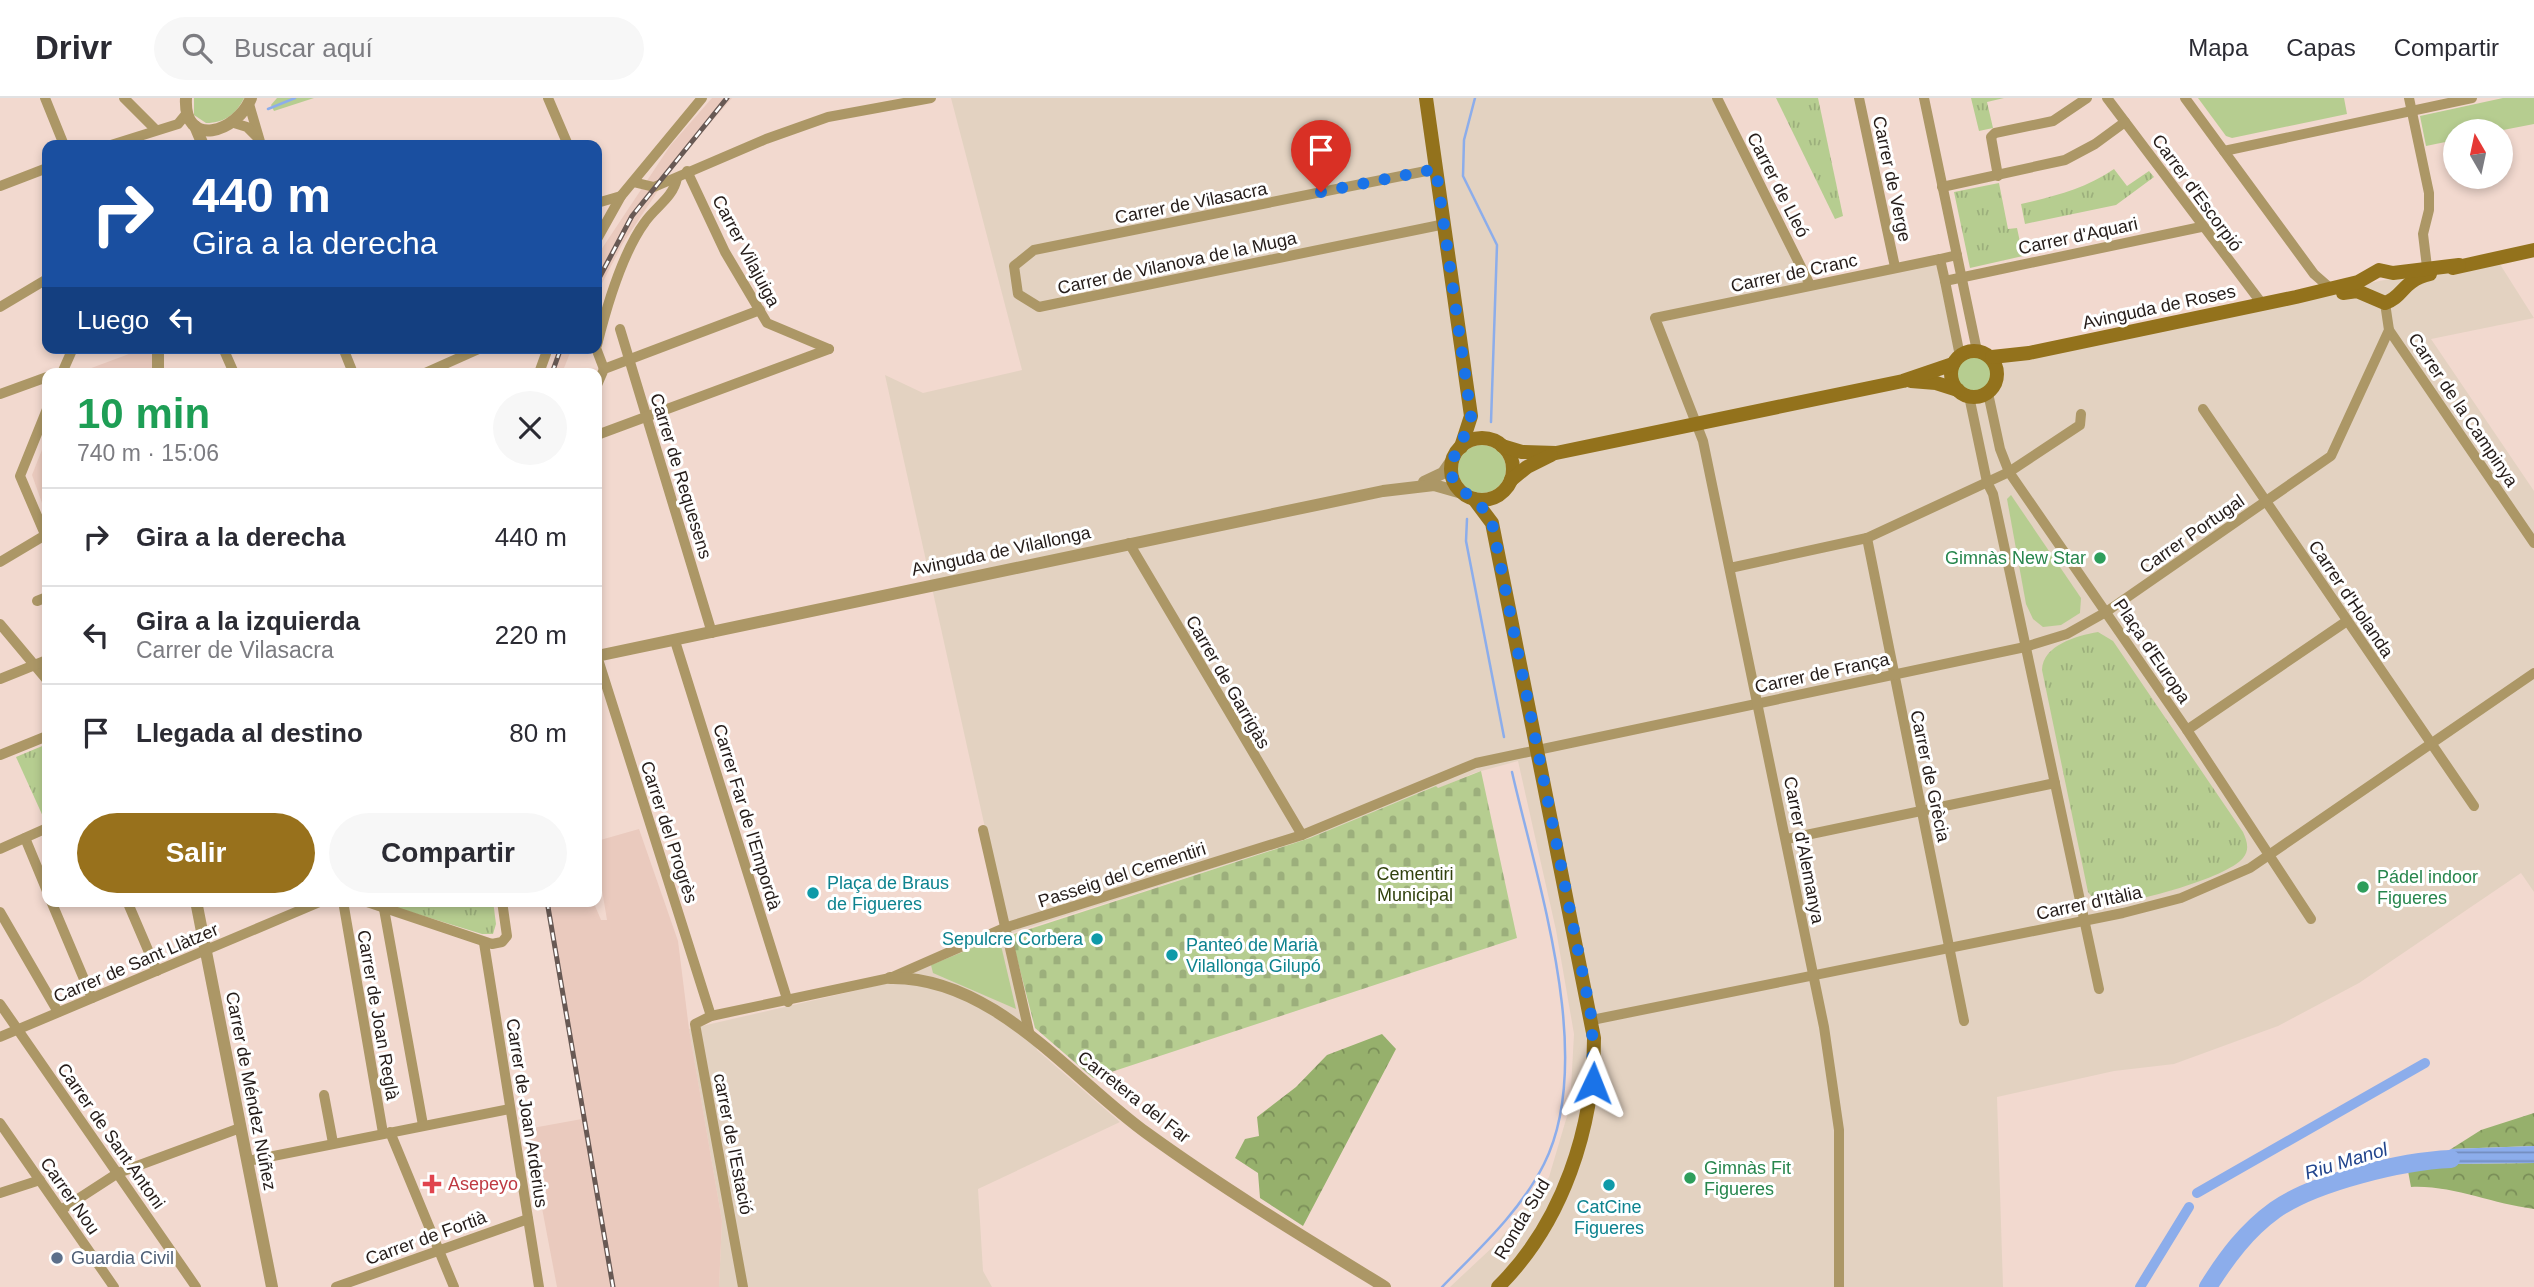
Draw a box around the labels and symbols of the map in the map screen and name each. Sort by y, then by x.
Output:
street label: Carrer de Verge [1869,114,1915,244]
north arrow [2443,119,2513,189]
pin [1291,120,1351,192]
street label: Carrer de Lleó [1743,129,1813,241]
street label: Carrer d'Escorpió [2148,131,2246,255]
street label: Carrer de Vilasacra [1113,178,1270,228]
street label: Carrer Vilajuiga [708,192,784,311]
street label: Carrer d'Aquari [2017,214,2139,258]
street label: Carrer de Vilanova de la Muga [1056,228,1299,298]
street label: Carrer de Cranc [1729,250,1859,296]
street label: Avinguda de Roses [2081,281,2237,333]
street label: Carrer de la Campinya [2404,329,2522,491]
street label: Carrer de Requesens [646,391,716,561]
street label: Carrer Portugal [2136,491,2248,577]
street label: Avinguda de Vilallonga [910,522,1093,580]
street label: Carrer d'Holanda [2305,537,2398,662]
place label: Gimnàs New Star [1945,548,2086,568]
marker: Gimnàs New Star [2092,550,2108,566]
street label: Plaça d'Europa [2110,595,2195,708]
street label: Carrer de Garrigàs [1182,612,1274,752]
street label: Carrer de França [1753,649,1892,697]
street label: Carrer de Grècia [1906,708,1954,845]
street label: Carrer Far de l'Empordà [709,722,785,913]
street label: Carrer del Progrès [637,759,701,905]
street label: Carrer d'Alemanya [1780,775,1828,926]
street label: Passeig del Cementiri [1036,838,1208,912]
park label: Cementiri Municipal [1376,864,1454,905]
place label: Pádel indoor Figueres [2377,867,2478,908]
place label: Plaça de Braus de Figueres [827,873,949,914]
marker: Pádel indoor Figueres [2355,879,2371,895]
street label: Carrer d'Itàlia [2034,882,2145,924]
marker: Plaça de Braus de Figueres [805,885,821,901]
street label: Carrer de Sant Llàtzer [51,919,221,1007]
street label: Carrer de Joan Reglà [353,929,403,1102]
place label: Sepulcre Corbera [942,929,1084,949]
marker: Sepulcre Corbera [1089,931,1105,947]
place label: Panteó de Marià Vilallonga Gilupó [1186,935,1321,976]
marker: Panteó de Marià Vilallonga Gilupó [1164,947,1180,963]
street label: Carrer de Méndez Núñez [222,990,280,1192]
street label: Carrer de Joan Arderius [502,1017,552,1209]
position arrow [1556,1046,1630,1120]
street label: Carretera del Far [1074,1047,1194,1147]
street label: Carrer de Sant Antoni [53,1059,169,1213]
street label: carrer de l'Estació [709,1072,757,1216]
water label: Riu Manol [2302,1138,2391,1184]
street label: Carrer Nou [36,1154,104,1238]
place label: Gimnàs Fit Figueres [1704,1158,1791,1199]
marker: Gimnàs Fit Figueres [1682,1170,1698,1186]
marker: Asepeyo [422,1174,442,1194]
place label: Asepeyo [448,1174,518,1194]
street label: Ronda Sud [1490,1175,1554,1263]
marker: CatCine Figueres [1601,1177,1617,1193]
place label: CatCine Figueres [1574,1197,1644,1238]
street label: Carrer de Fortià [363,1207,490,1269]
place label: Guardia Civil [71,1248,174,1268]
marker: Guardia Civil [49,1250,65,1266]

